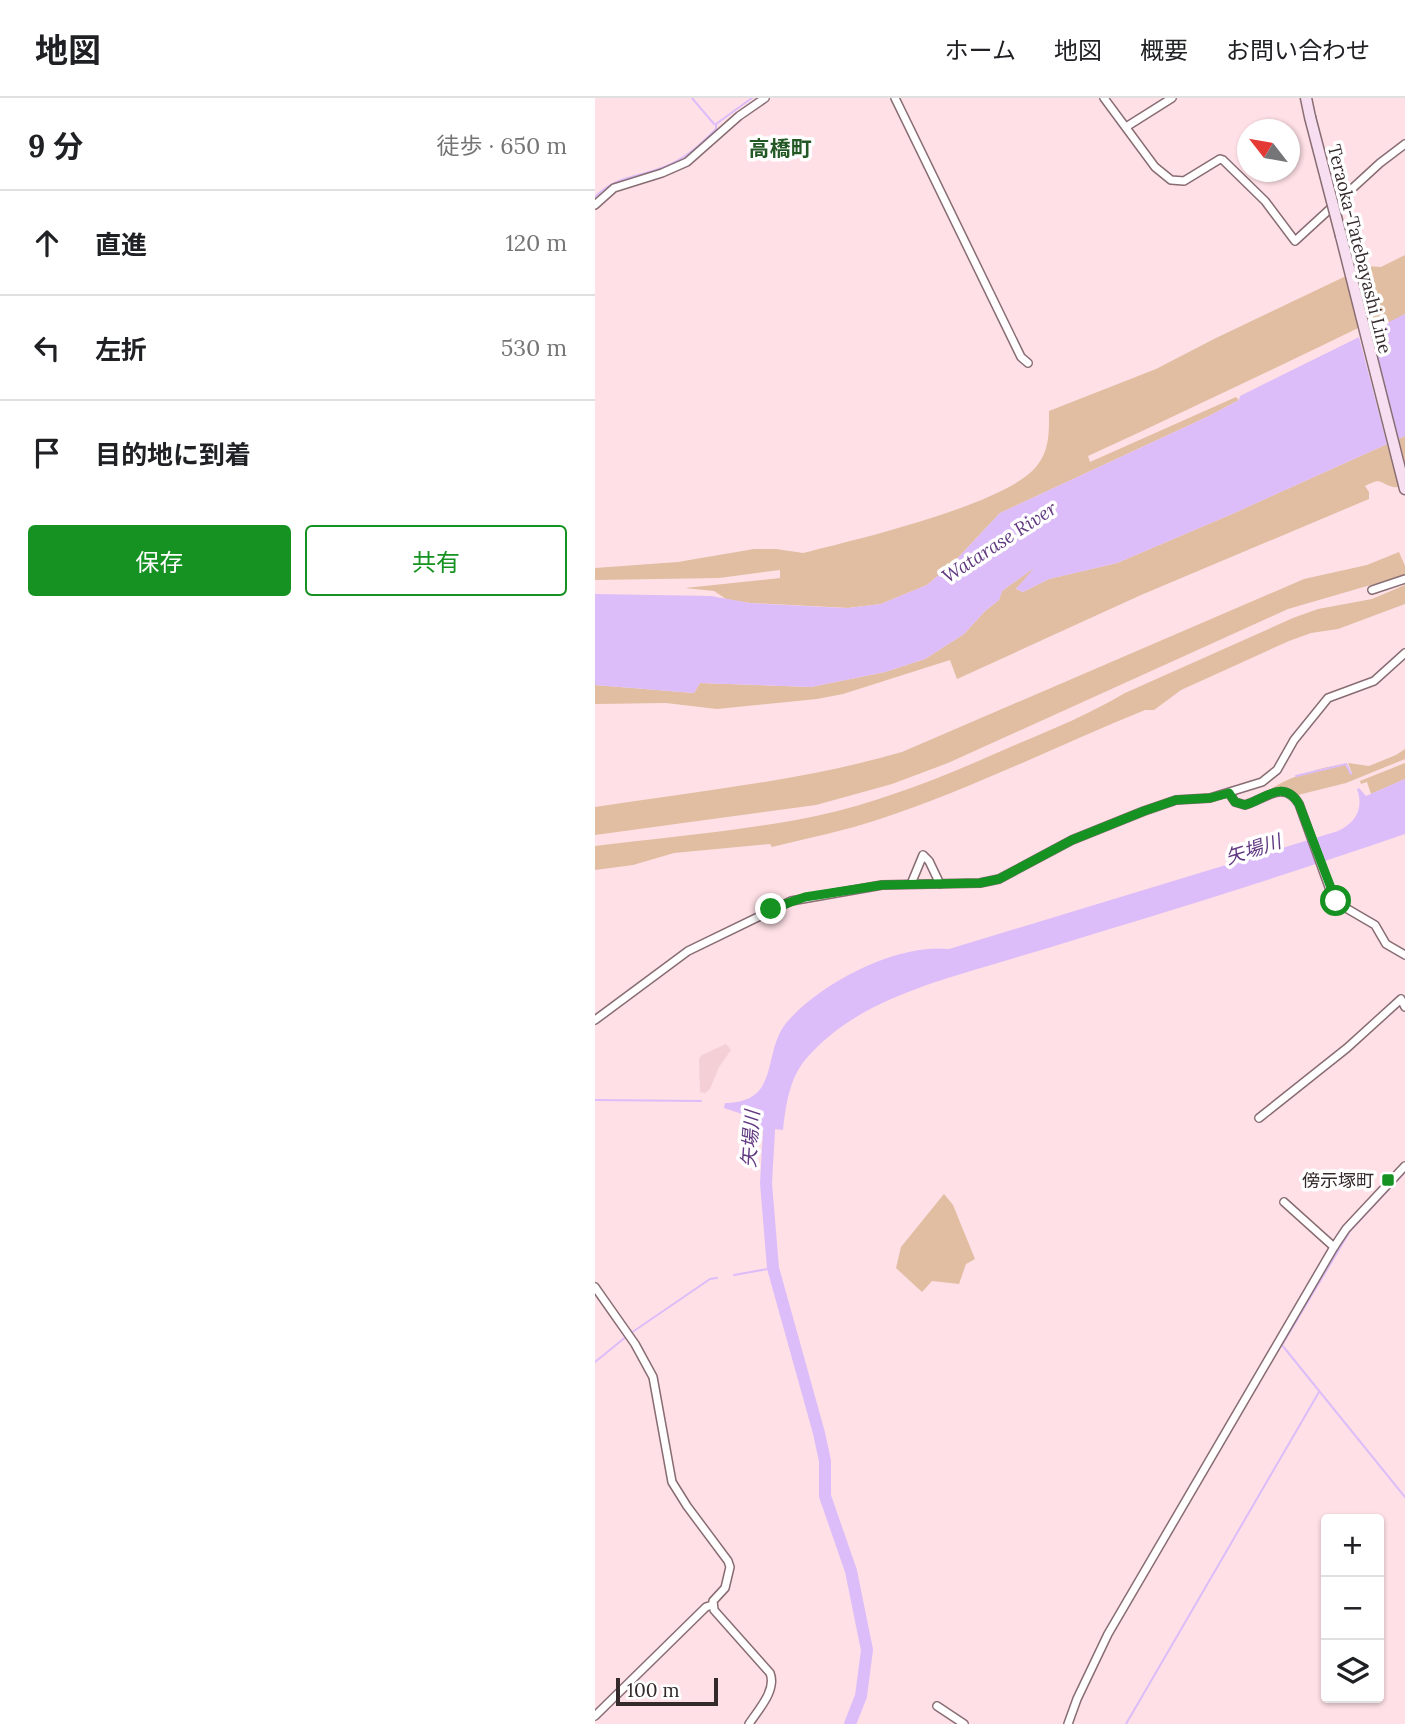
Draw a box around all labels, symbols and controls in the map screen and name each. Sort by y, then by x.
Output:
text: 地図 [35,29,101,71]
text: ホーム [945,35,1016,66]
text: 地図 [1054,35,1102,66]
text: 概要 [1140,35,1188,66]
text: お問い合わせ [1226,35,1370,66]
north arrow [1237,119,1300,182]
text: 9 分 [28,127,83,165]
text: 徒歩 · 650 m [436,131,567,160]
district label: 高橋町 [749,135,812,162]
street label: Teraoka-Tatebayashi Line [1323,142,1397,356]
icon: ahead [28,224,66,262]
text: 直進 [95,228,147,261]
text: 120 m [505,228,567,257]
icon: left [28,329,66,367]
text: 左折 [95,333,147,366]
text: 530 m [501,333,567,362]
icon: arrive [28,434,66,472]
text: 目的地に到着 [95,438,251,471]
water label: Watarase River [937,496,1061,588]
button: 保存 [28,525,291,596]
button: 共有 [305,525,567,596]
water label: 矢場川 [1222,828,1286,869]
route start [1320,885,1351,916]
route end [755,893,786,924]
water label: 矢場川 [736,1108,764,1168]
place label: 傍示塚町 [1302,1169,1374,1192]
marker: 傍示塚町 [1380,1172,1396,1188]
map controls [1321,1514,1384,1703]
button: + [1321,1514,1384,1577]
button: − [1321,1577,1384,1640]
button: layers [1321,1640,1384,1703]
scale bar [616,1675,717,1707]
text: 100 m [627,1678,680,1702]

